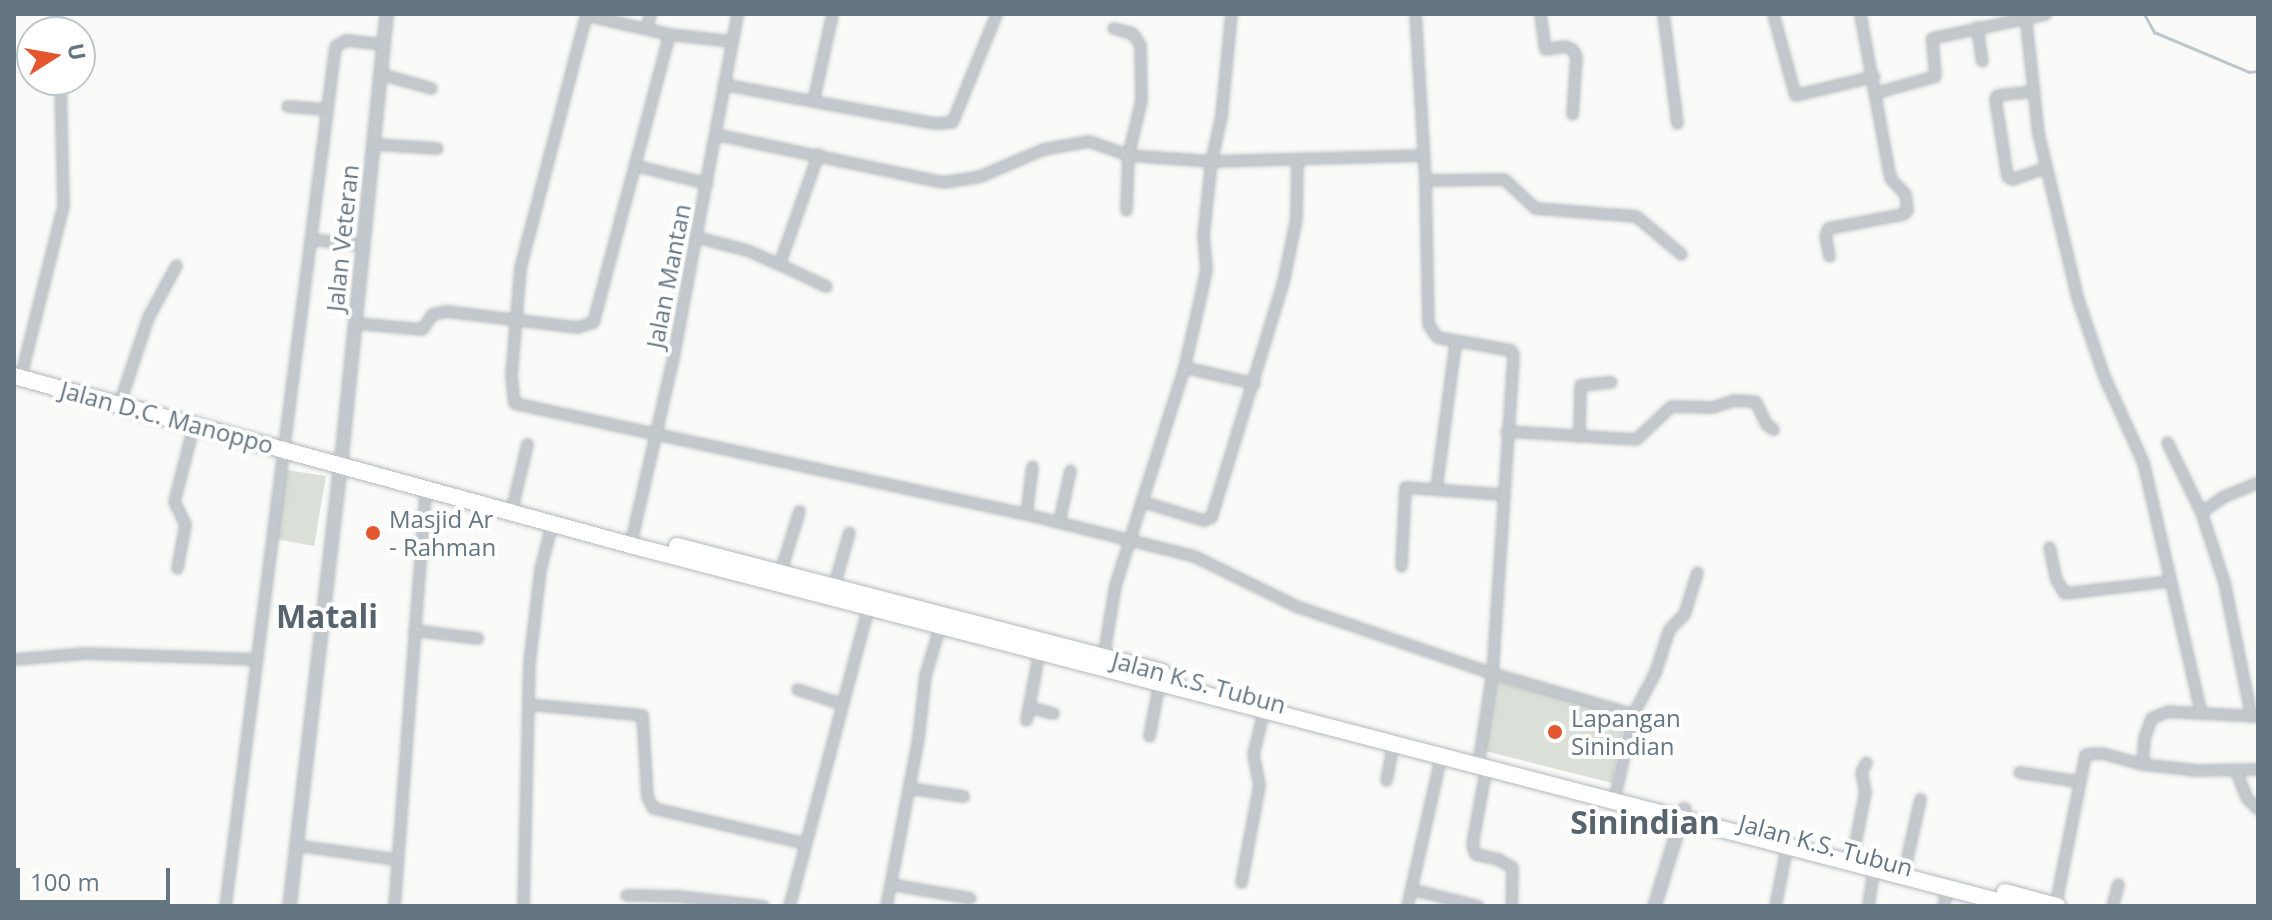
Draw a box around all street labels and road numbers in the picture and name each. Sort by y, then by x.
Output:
street label: Jalan Veteran [320,163,364,313]
street label: Jalan Mantan [640,201,696,351]
street label: Jalan D.C. Manoppo [57,375,277,459]
street label: Jalan K.S. Tubun [1109,645,1289,719]
street label: Jalan K.S. Tubun [1736,808,1916,882]

